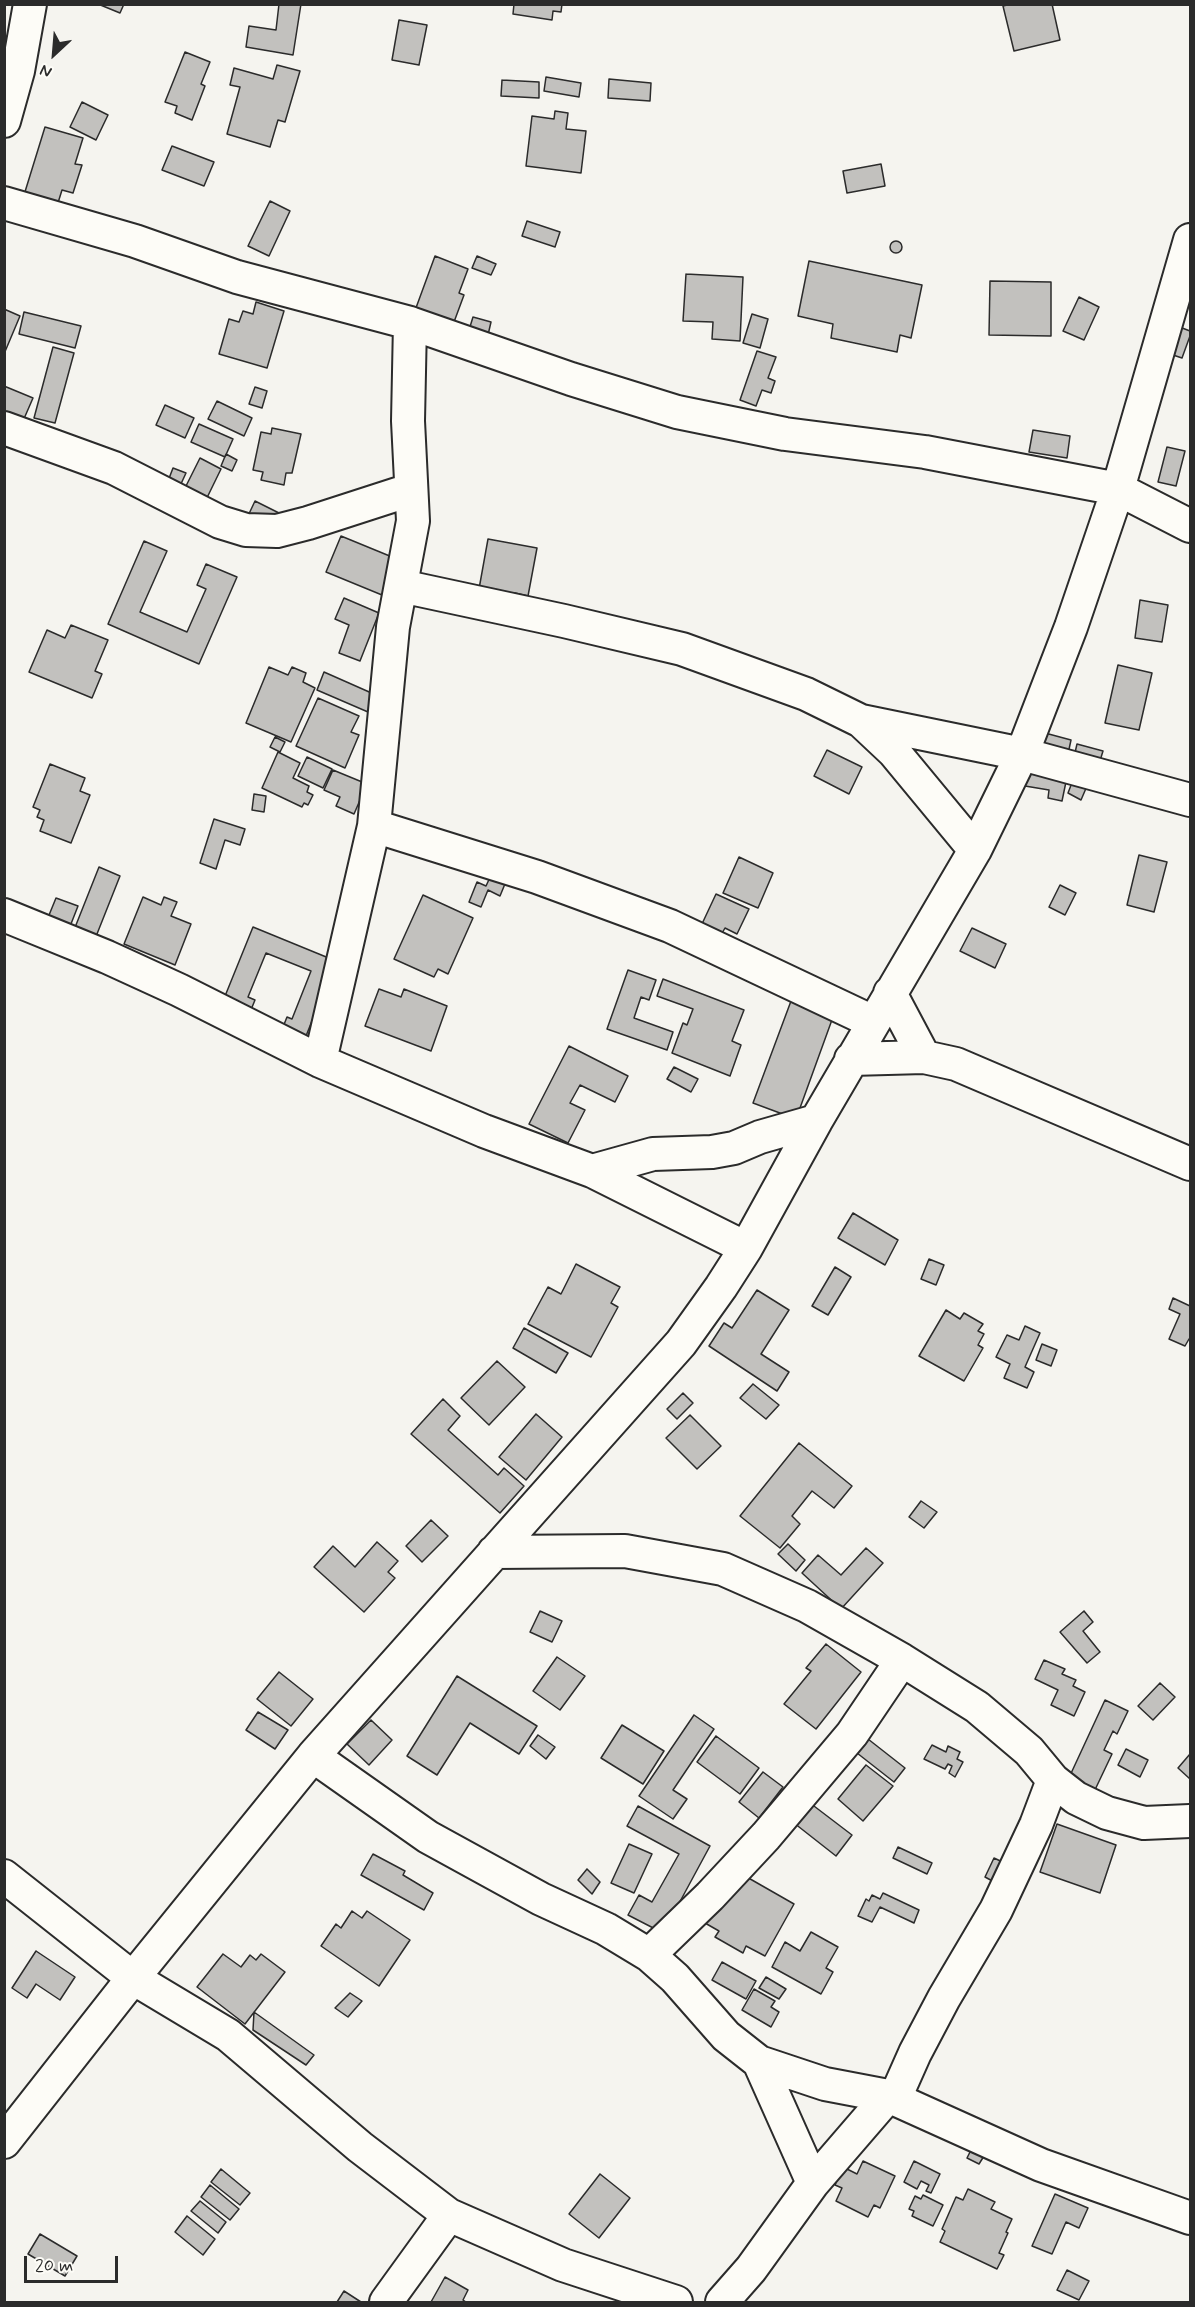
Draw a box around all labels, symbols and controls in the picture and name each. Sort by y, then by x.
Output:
north arrow [24,24,84,84]
text: N [36,59,55,82]
scale bar [27,2244,122,2282]
text: 20 m [35,2254,73,2278]

